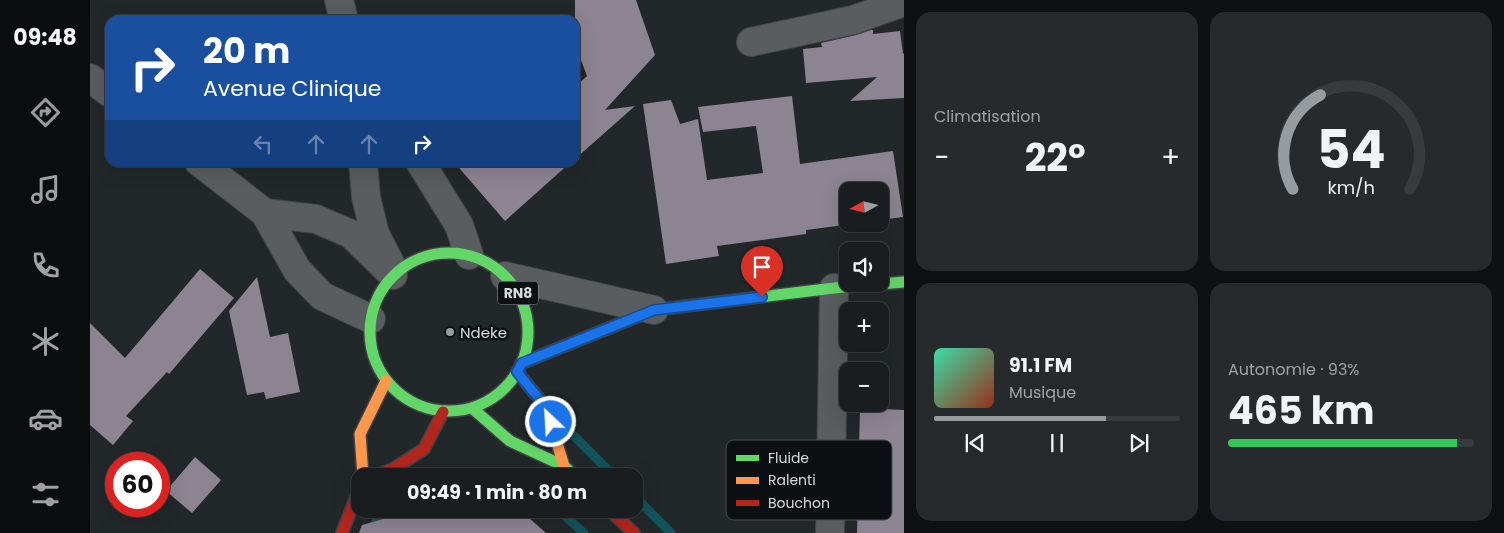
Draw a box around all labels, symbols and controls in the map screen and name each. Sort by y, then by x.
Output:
text: 09:48 [13,22,77,53]
text: 20 m [203,26,290,75]
icon: right [120,35,185,100]
text: Avenue Clinique [203,73,381,104]
icon: directions [28,95,63,130]
text: Climatisation [934,105,1041,128]
text: 54 [1316,113,1386,186]
icon: left [249,130,277,158]
icon: ahead [302,130,330,158]
icon: ahead [355,130,383,158]
icon: right [408,130,436,158]
text: 22° [1025,131,1086,184]
text: − [934,138,949,177]
text: + [1161,138,1180,177]
icon: music [28,172,63,207]
text: km/h [1327,175,1375,200]
north arrow [839,182,889,232]
map controls [839,182,889,412]
button: sound [839,242,889,292]
pin [741,246,783,297]
icon: phone [28,248,63,283]
icon: arrive [748,253,776,281]
road number: RN8 [498,282,538,304]
button: + [839,302,889,352]
place label: Ndeke [460,322,507,343]
icon: climate [28,324,63,359]
marker: Ndeke [444,326,456,338]
text: 91.1 FM [1009,352,1072,379]
text: Autonomie · 93% [1228,358,1360,381]
button: − [839,362,889,412]
text: Musique [1009,381,1076,404]
text: 465 km [1228,384,1374,437]
position arrow [524,395,576,447]
icon: car [28,401,63,436]
icon: previous [961,429,989,457]
icon: pause [1043,429,1071,457]
icon: next [1125,429,1153,457]
legend [726,440,892,520]
text: Fluide [768,448,809,468]
speed limit sign: 60 [105,452,170,517]
text: Ralenti [768,470,816,490]
icon: filters [28,477,63,512]
text: 09:49 · 1 min · 80 m [407,479,587,506]
text: Bouchon [768,493,830,513]

